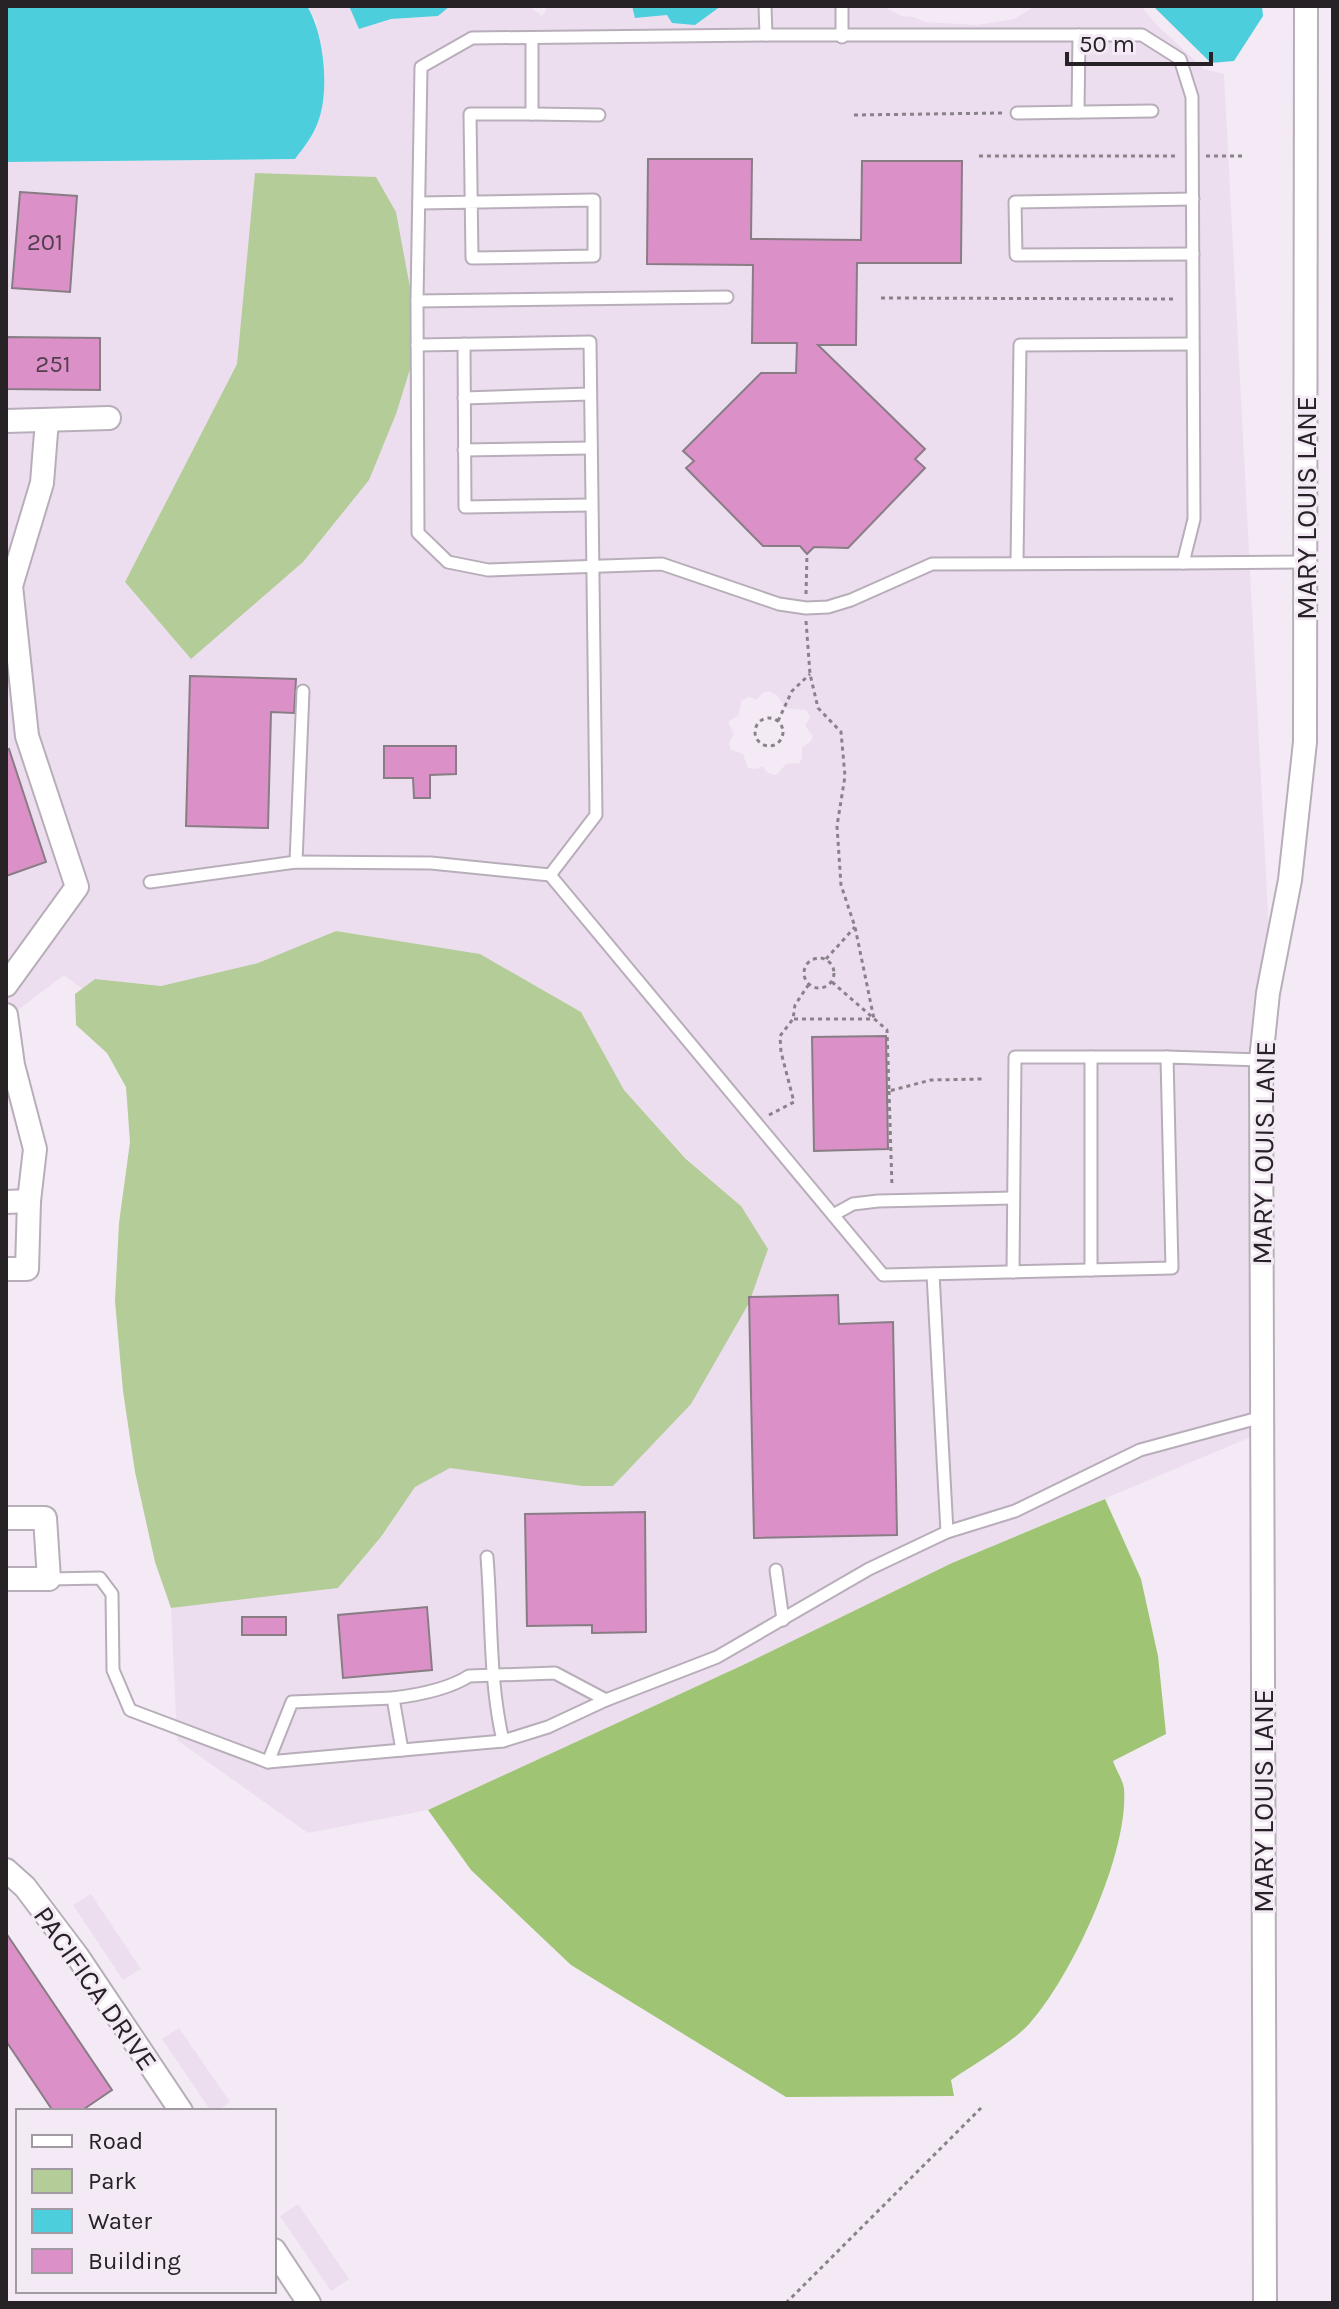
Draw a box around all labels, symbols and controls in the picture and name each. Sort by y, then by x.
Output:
scale bar [1067,16,1211,66]
text: 50 m [1079,30,1135,58]
house number: 201 [27,228,63,256]
house number: 251 [35,350,71,378]
street label: MARY LOUIS LANE [1290,396,1323,620]
street label: MARY LOUIS LANE [1245,1041,1282,1265]
street label: MARY LOUIS LANE [1247,1689,1280,1913]
street label: PACIFICA DRIVE [27,1900,164,2077]
legend [16,2109,276,2293]
text: Road [88,2127,143,2155]
text: Park [88,2167,137,2195]
text: Water [88,2207,152,2235]
text: Building [88,2247,181,2275]

